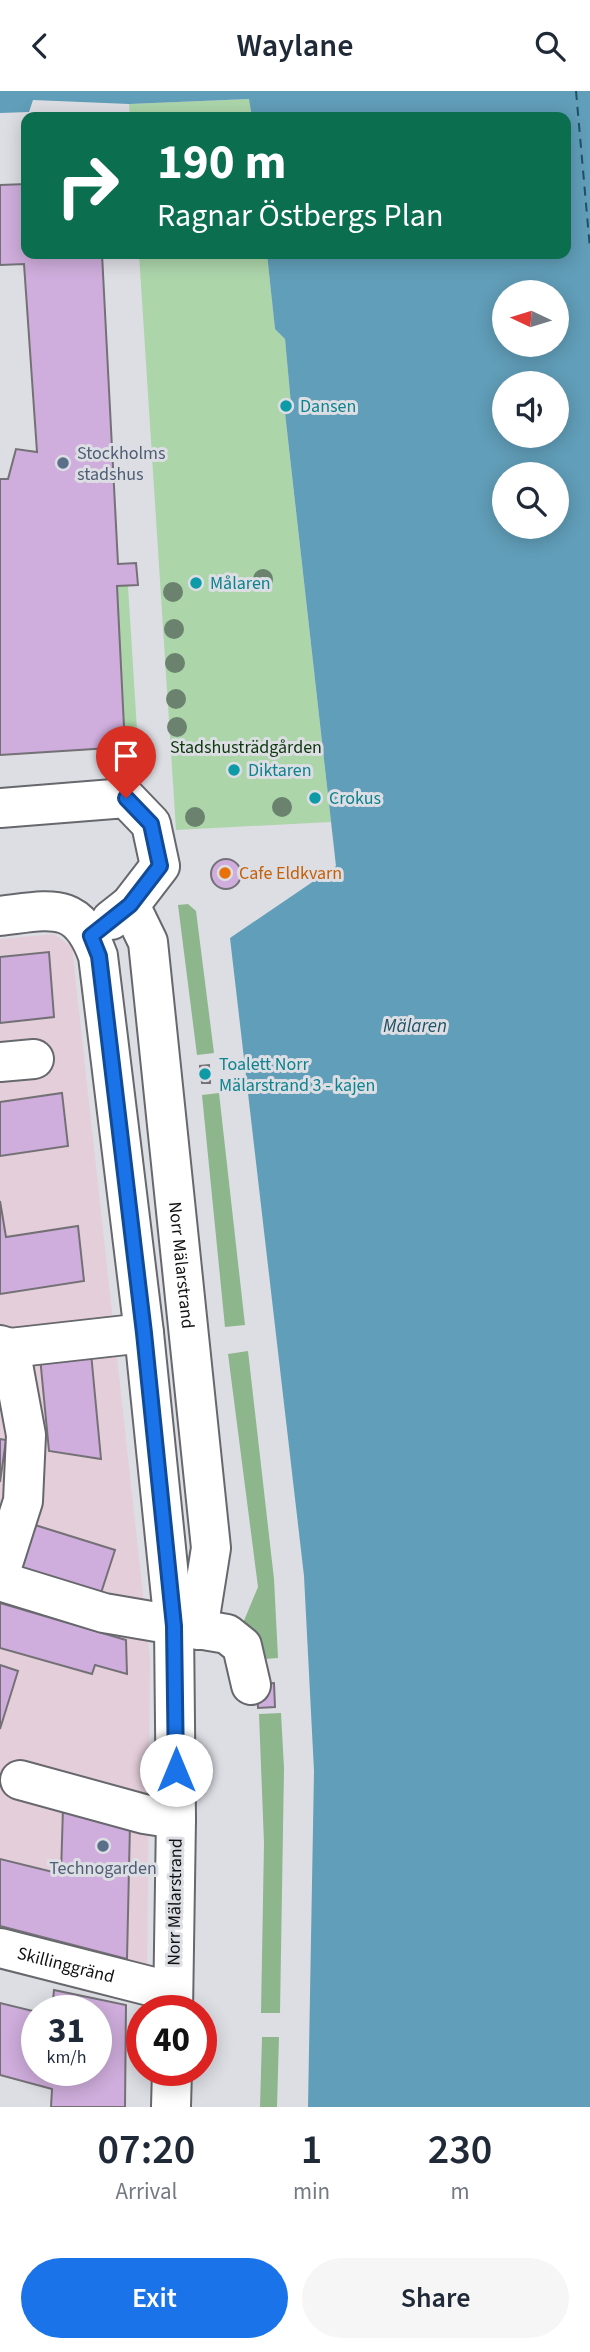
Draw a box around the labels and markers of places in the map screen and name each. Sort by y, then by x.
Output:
place label: Dansen [300,394,356,419]
marker: Dansen [278,398,294,414]
place label: Stockholms stadshus [77,441,166,487]
marker: Stockholms stadshus [55,455,71,471]
place label: Målaren [210,571,271,596]
marker: Målaren [188,575,204,591]
pin [96,726,156,798]
place label: Diktaren [248,758,312,783]
marker: Diktaren [226,762,242,778]
place label: Crokus [329,786,381,811]
marker: Crokus [307,790,323,806]
place label: Cafe Eldkvarn [239,861,342,886]
marker: Cafe Eldkvarn [217,865,233,881]
place label: Toalett Norr Mälarstrand 3 - kajen [219,1052,375,1098]
marker: Toalett Norr Mälarstrand 3 - kajen [197,1066,213,1082]
marker: Technogarden [95,1838,111,1854]
place label: Technogarden [49,1856,157,1881]

